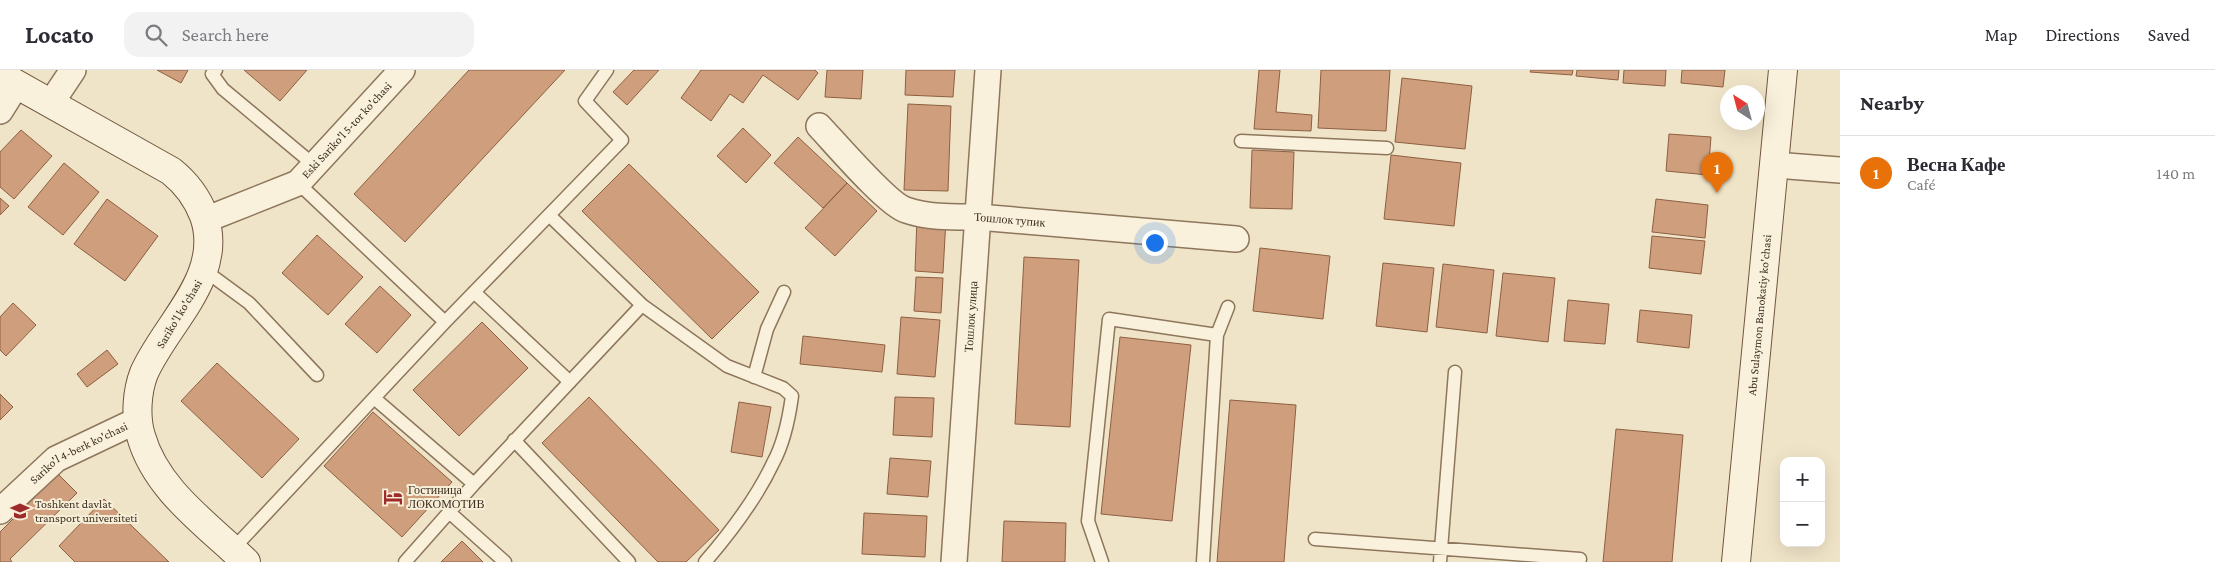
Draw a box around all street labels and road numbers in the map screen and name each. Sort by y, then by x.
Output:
street label: Eski Sariko'l 5-tor ko'chasi [299,79,395,181]
street label: Тошлок тупик [974,210,1046,230]
street label: Abu Sulaymon Banokatiy ko'chasi [1745,234,1774,396]
street label: Sariko'l ko'chasi [153,277,205,351]
street label: Тошлок улица [962,280,980,353]
street label: Sariko'l 4-berk ko'chasi [27,419,130,487]

